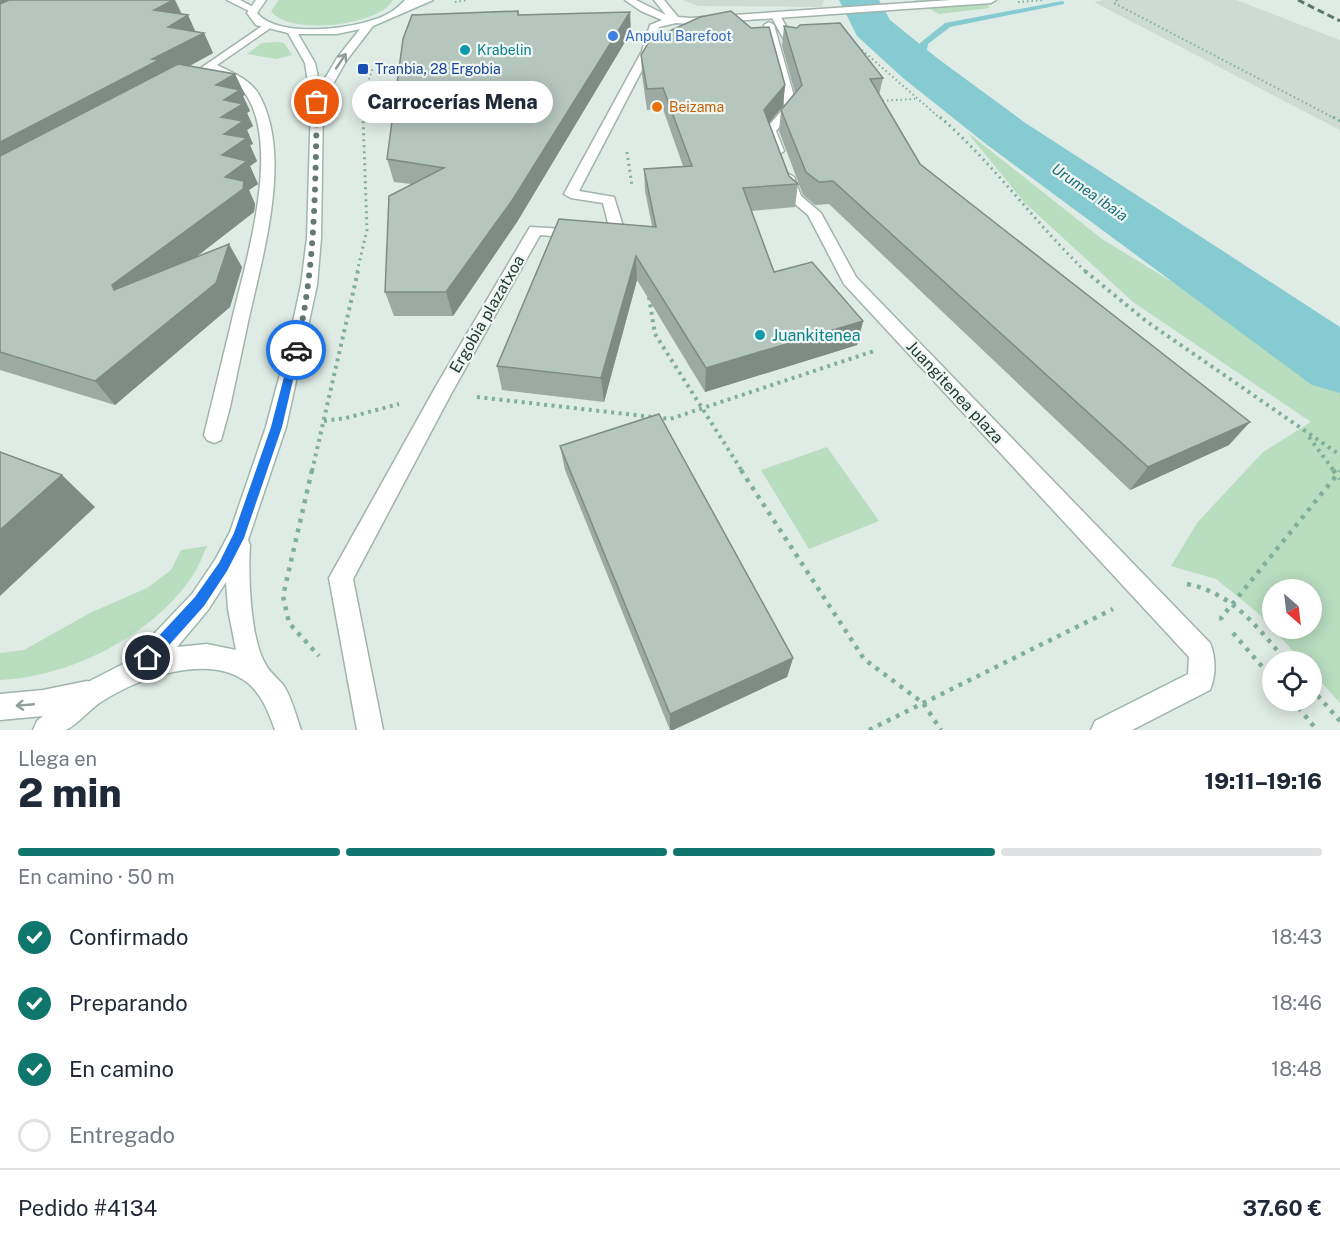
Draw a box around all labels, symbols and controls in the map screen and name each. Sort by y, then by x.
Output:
place label: Anpulu Barefoot [625,28,732,44]
marker: Anpulu Barefoot [606,29,620,43]
place label: Krabelin [477,42,532,58]
marker: Krabelin [458,43,472,57]
one-way arrow [334,52,347,69]
place label: Tranbia, 28 Ergobia [375,61,501,77]
marker: Tranbia, 28 Ergobia [356,62,370,76]
pin [291,76,342,127]
callout: Carrocerías Mena [353,81,554,123]
icon: bag [300,85,333,118]
text: Carrocerías Mena [367,90,538,114]
place label: Beizama [669,99,724,115]
marker: Beizama [650,100,664,114]
water label: Urumea ibaia [1049,160,1131,224]
street label: Ergobia plazatxoa [446,252,528,376]
courier [266,320,326,380]
place label: Juankitenea [772,326,861,345]
marker: Juankitenea [753,328,767,342]
icon: car [280,334,313,367]
street label: Juangitenea plaza [903,337,1007,447]
north arrow [1262,579,1322,639]
map controls [1262,579,1322,711]
pin [122,632,173,683]
icon: home [131,641,164,674]
button: locate [1262,651,1322,711]
one-way arrow [16,700,36,711]
text: Llega en [18,747,97,771]
text: 19:11–19:16 [1205,768,1322,794]
text: 2 min [18,770,122,816]
text: En camino · 50 m [18,865,175,889]
icon: check [18,921,51,954]
text: Confirmado [69,924,188,950]
text: 18:43 [1271,925,1322,949]
icon: check [18,987,51,1020]
text: Preparando [69,990,188,1016]
text: 18:46 [1272,991,1322,1015]
icon: check [18,1053,51,1086]
text: En camino [69,1056,174,1082]
text: 18:48 [1271,1057,1322,1081]
text: Entregado [69,1122,175,1148]
text: Pedido #4134 [18,1195,157,1221]
text: 37.60 € [1243,1195,1322,1221]

